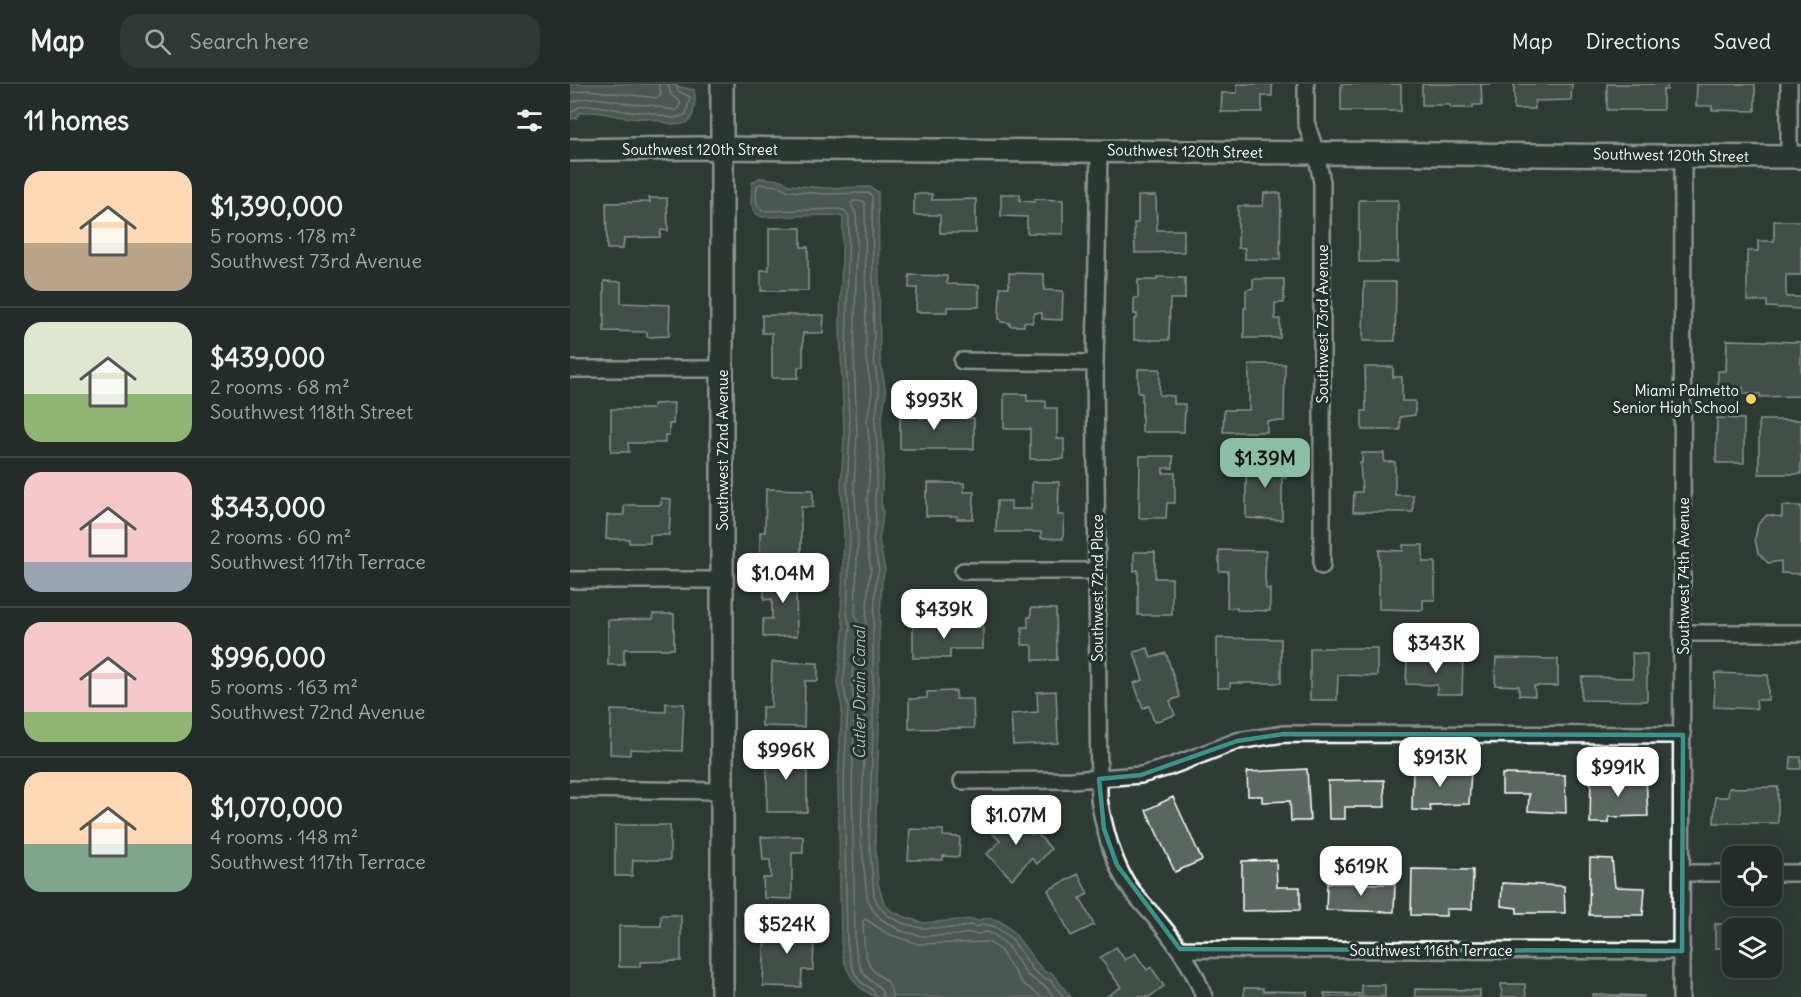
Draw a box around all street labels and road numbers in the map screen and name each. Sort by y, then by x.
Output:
street label: Southwest 120th Street [622,140,778,159]
street label: Southwest 120th Street [1107,140,1263,162]
street label: Southwest 120th Street [1593,144,1749,166]
street label: Southwest 73rd Avenue [1313,245,1332,403]
street label: Southwest 72nd Avenue [713,369,732,531]
street label: Southwest 74th Avenue [1674,497,1693,655]
street label: Southwest 72nd Place [1088,514,1107,662]
street label: Southwest 116th Terrace [1349,941,1513,960]

